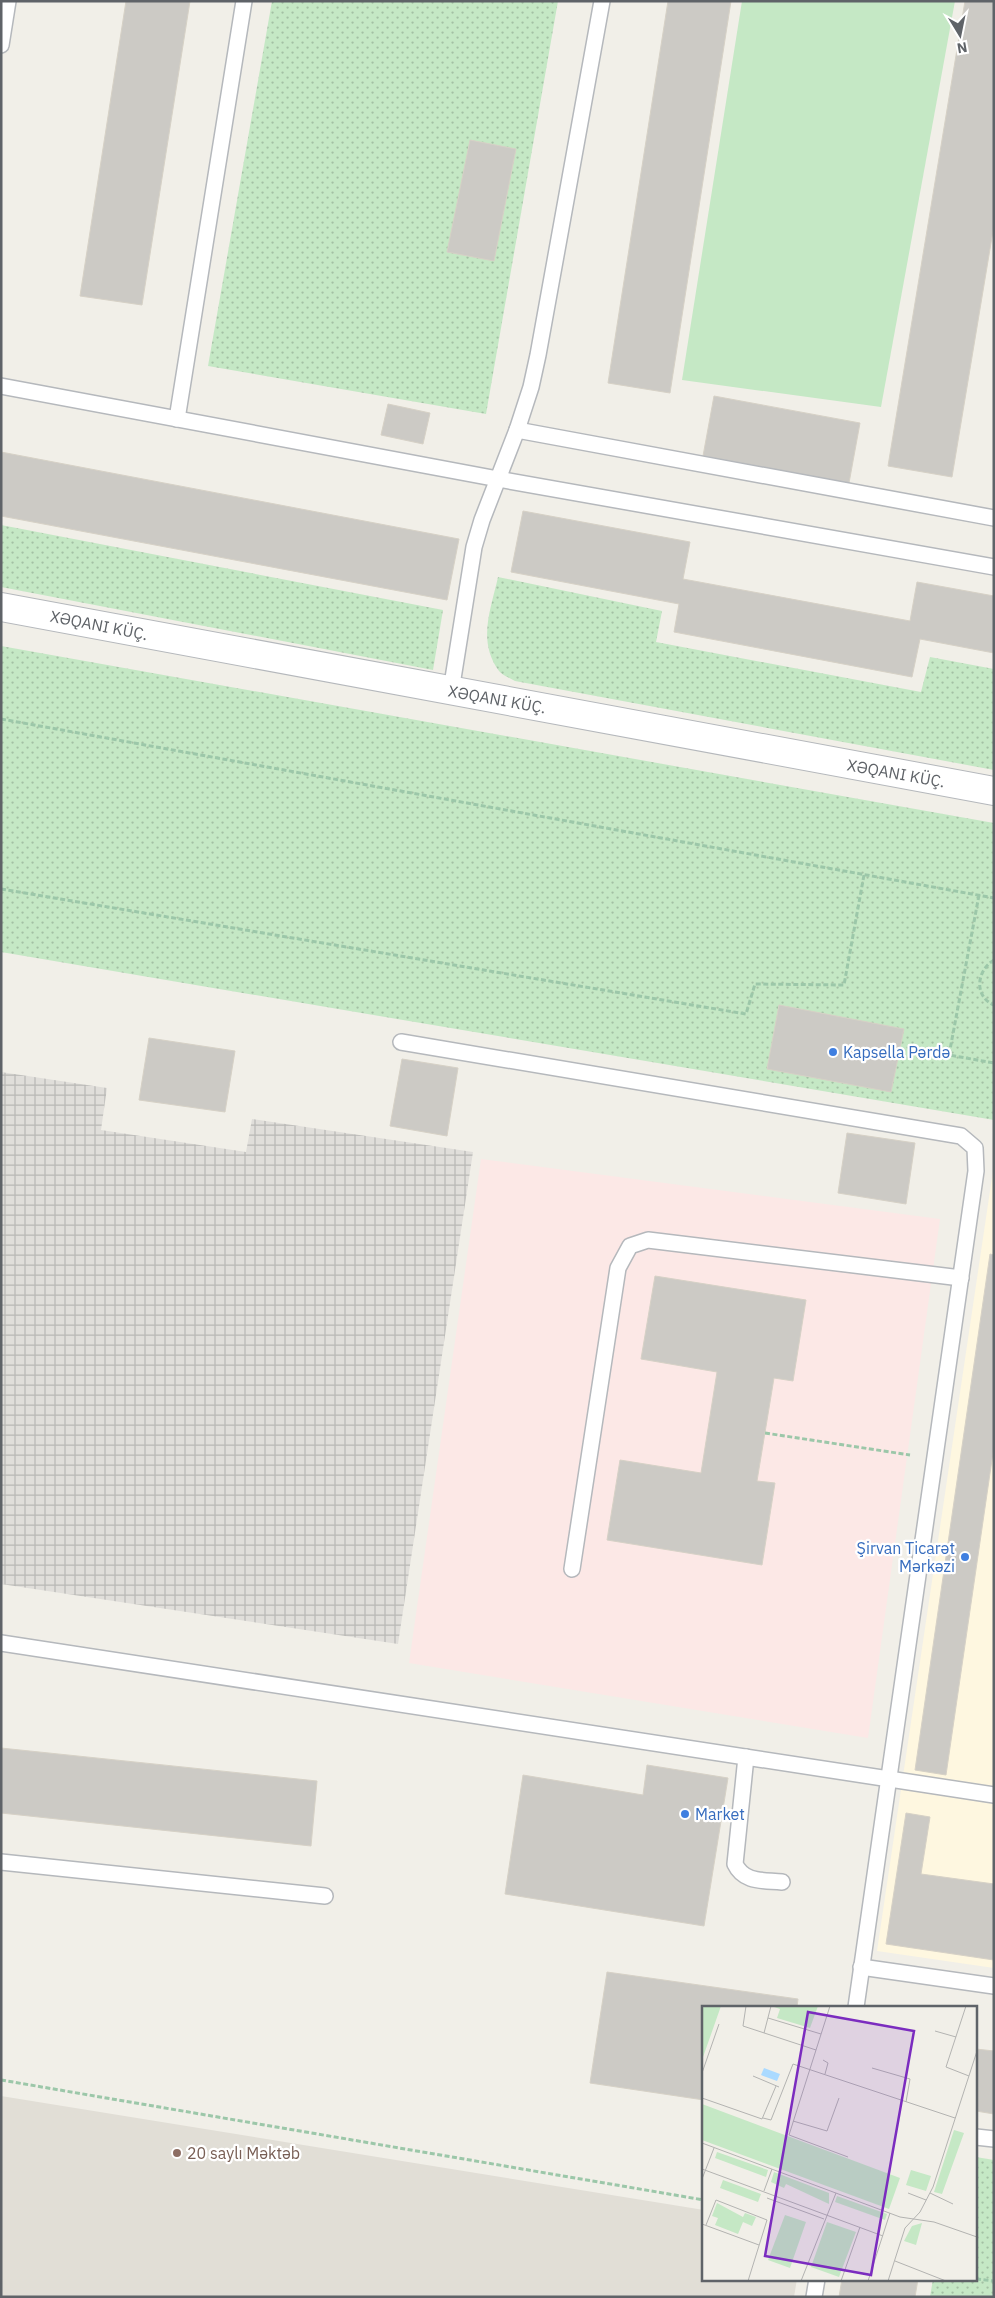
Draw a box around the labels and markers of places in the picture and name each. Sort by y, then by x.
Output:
place label: Kapsella Pərdə [843,1042,950,1062]
marker: Kapsella Pərdə [827,1046,839,1058]
place label: Şirvan Ticarət Mərkəzi [857,1538,955,1576]
marker: Şirvan Ticarət Mərkəzi [959,1551,971,1563]
place label: Market [695,1804,745,1824]
marker: Market [679,1808,691,1820]
place label: 20 saylı Məktəb [187,2143,300,2163]
marker: 20 saylı Məktəb [171,2147,183,2159]

